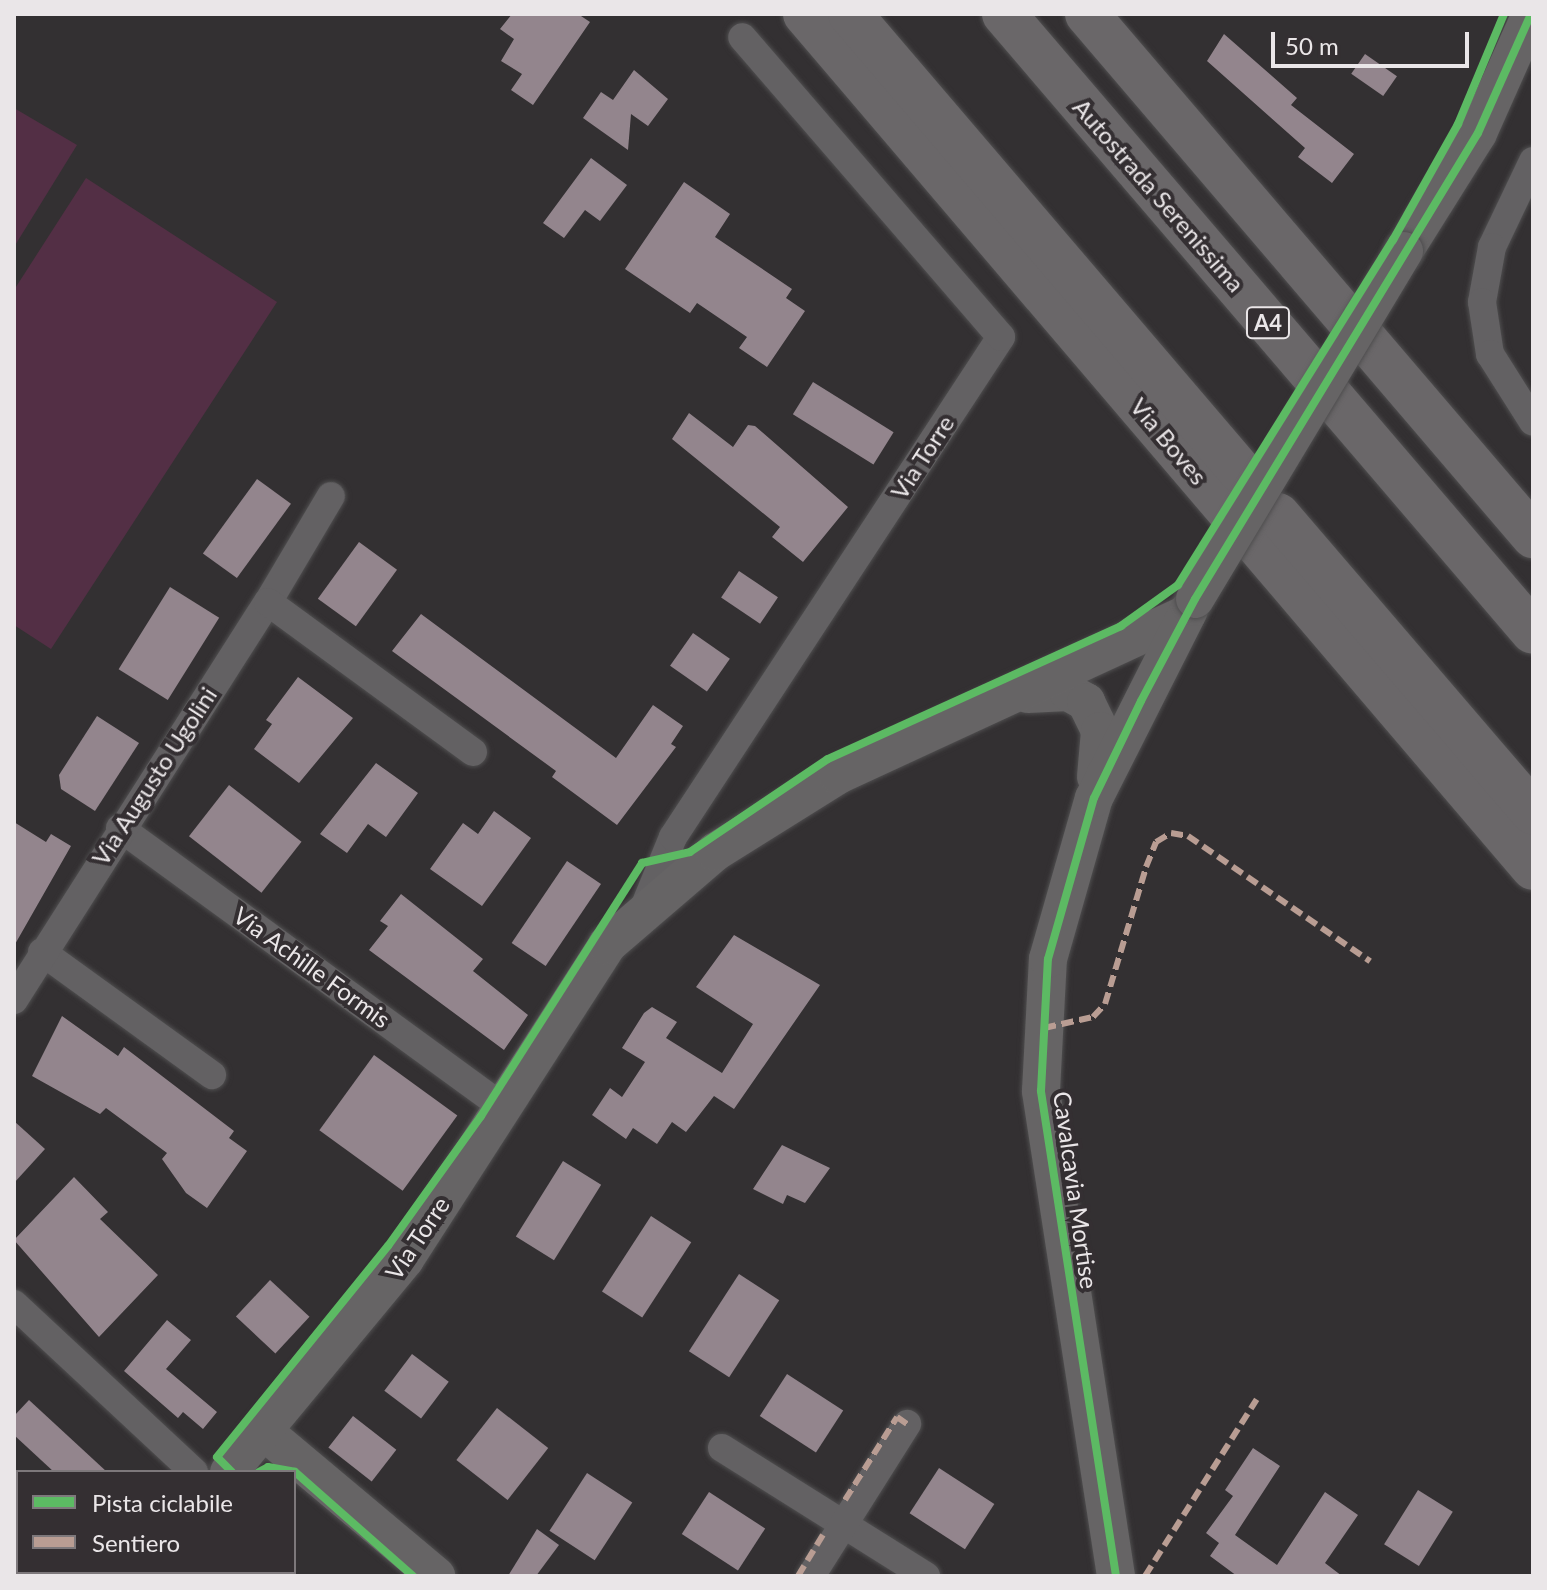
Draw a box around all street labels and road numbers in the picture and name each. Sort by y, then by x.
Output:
street label: Autostrada Serenissima [1067,93,1251,297]
road number: A4 [1244,305,1292,341]
street label: Via Boves [1125,392,1213,490]
street label: Via Torre [884,409,960,505]
street label: Via Augusto Ugolini [85,681,223,871]
street label: Via Achille Formis [228,900,396,1034]
street label: Cavalcavia Mortise [1048,1090,1104,1290]
street label: Via Torre [379,1191,455,1285]

